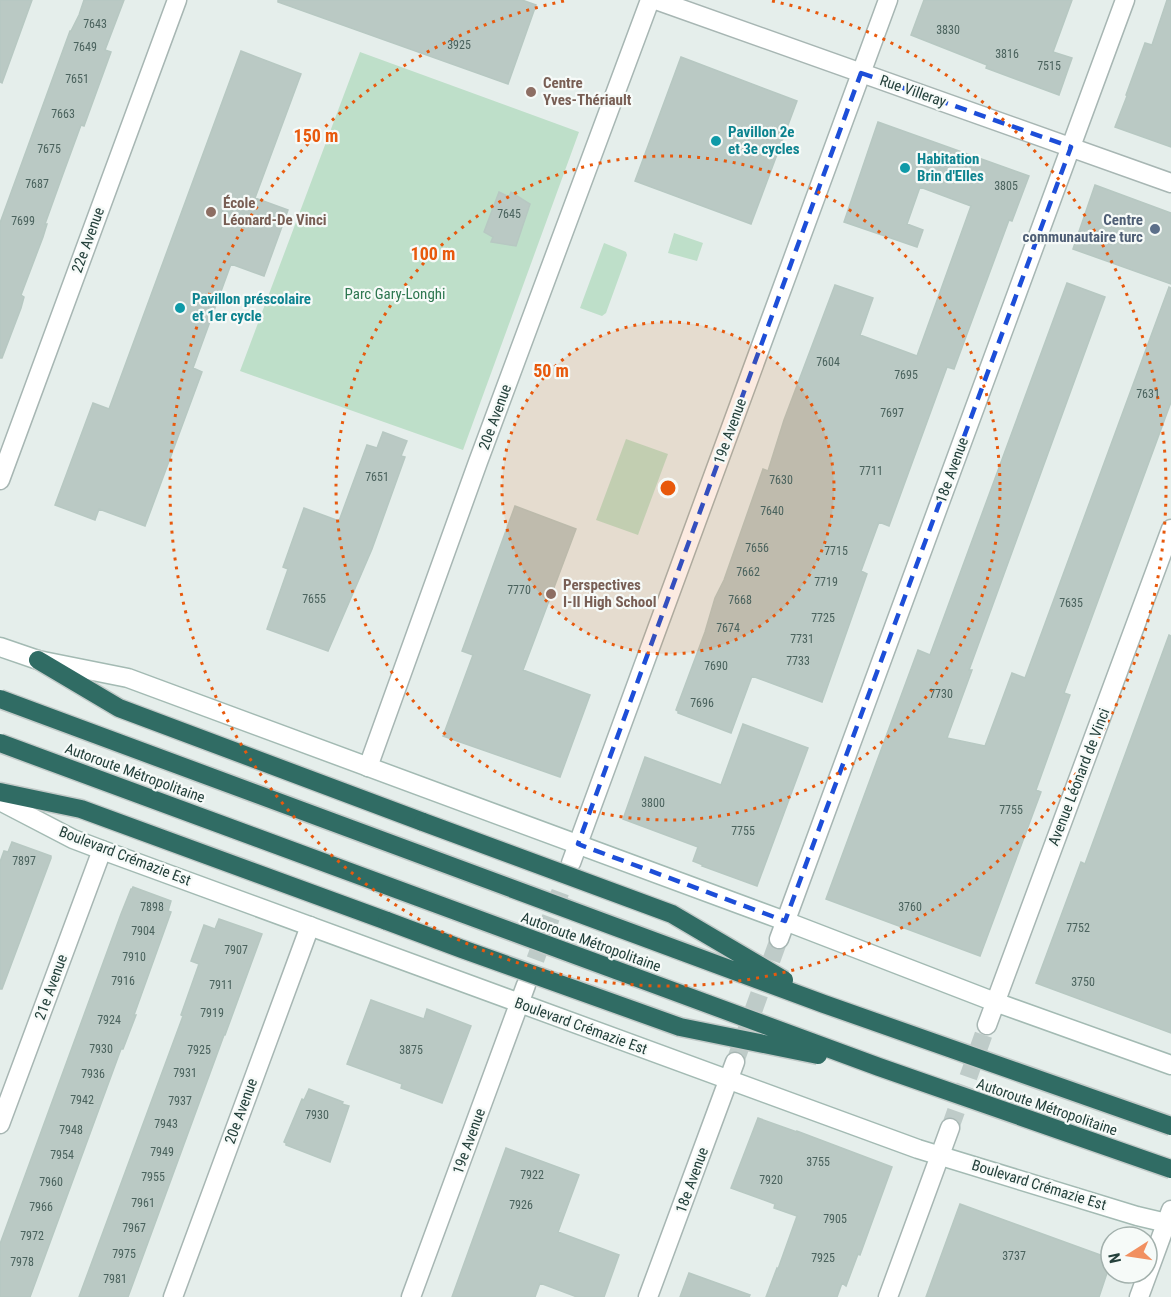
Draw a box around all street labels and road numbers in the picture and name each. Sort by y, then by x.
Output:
street label: Rue Villeray [877,71,949,111]
street label: 22e Avenue [68,205,108,275]
street label: 20e Avenue [475,382,515,452]
street label: 19e Avenue [710,396,750,466]
street label: 18e Avenue [932,435,972,505]
street label: Avenue Léonard de Vinci [1045,706,1113,848]
street label: Autoroute Métropolitaine [63,739,207,807]
street label: Boulevard Crémazie Est [56,823,194,889]
street label: Autoroute Métropolitaine [519,908,663,976]
street label: 21e Avenue [31,952,71,1022]
street label: Boulevard Crémazie Est [512,994,650,1058]
street label: Autoroute Métropolitaine [974,1074,1120,1140]
street label: 20e Avenue [221,1076,261,1146]
street label: 19e Avenue [449,1106,489,1176]
street label: 18e Avenue [672,1145,712,1215]
street label: Boulevard Crémazie Est [970,1156,1108,1214]

